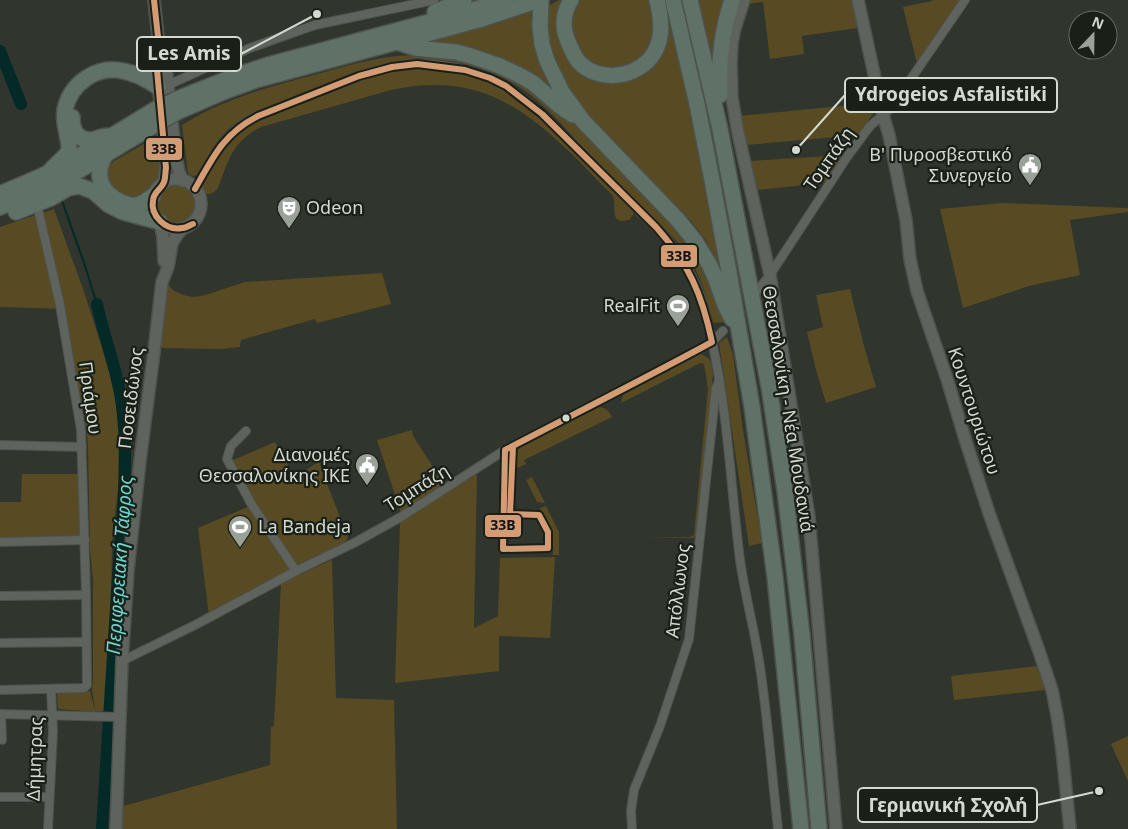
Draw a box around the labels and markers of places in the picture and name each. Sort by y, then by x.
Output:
callout: Les Amis [137,37,241,71]
callout: Ydrogeios Asfalistiki [845,78,1057,112]
place label: Β' Πυροσβεστικό Συνεργείο [869,142,1012,187]
public building icon: Β' Πυροσβεστικό Συνεργείο [1017,152,1043,186]
theatre icon: Odeon [276,195,302,229]
place label: Odeon [306,195,363,219]
place label: RealFit [603,293,660,317]
sports icon: RealFit [665,293,691,327]
unlabelled marker [561,413,571,423]
place label: Διανομές Θεσσαλονίκης ΙΚΕ [199,442,350,487]
public building icon: Διανομές Θεσσαλονίκης ΙΚΕ [354,452,380,486]
sports icon: La Bandeja [227,514,253,548]
place label: La Bandeja [258,514,351,538]
callout: Γερμανική Σχολή [858,788,1037,822]

